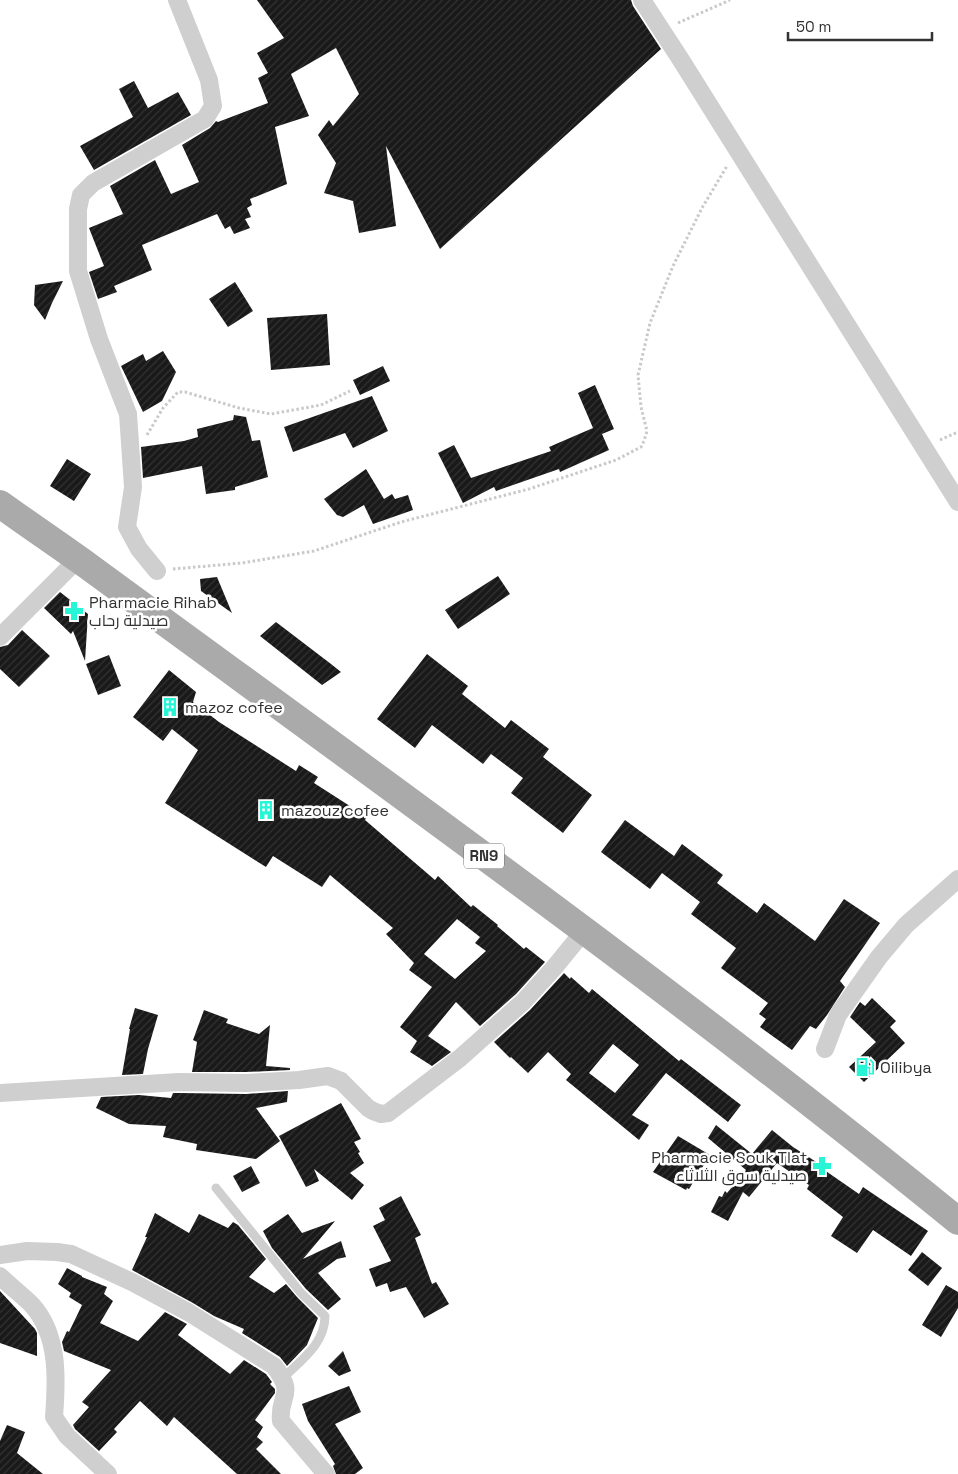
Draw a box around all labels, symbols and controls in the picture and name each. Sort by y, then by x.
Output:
scale bar [788,10,932,42]
text: 50 m [796,17,831,36]
place label: Pharmacie Rihab صيدلية رحاب [89,592,217,631]
pharmacy icon: Pharmacie Rihab صيدلية رحاب [63,600,85,622]
building icon: mazoz cofee [159,696,181,718]
place label: mazoz cofee [185,697,283,718]
building icon: mazouz cofee [255,799,277,821]
place label: mazouz cofee [281,800,389,821]
road number: RN9 [464,844,504,868]
fuel station icon: Oilibya [854,1056,876,1078]
place label: Oilibya [880,1057,932,1078]
place label: Pharmacie Souk Tlat صيدلية سوق الثلاثاء [651,1147,807,1186]
pharmacy icon: Pharmacie Souk Tlat صيدلية سوق الثلاثاء [811,1155,833,1177]

